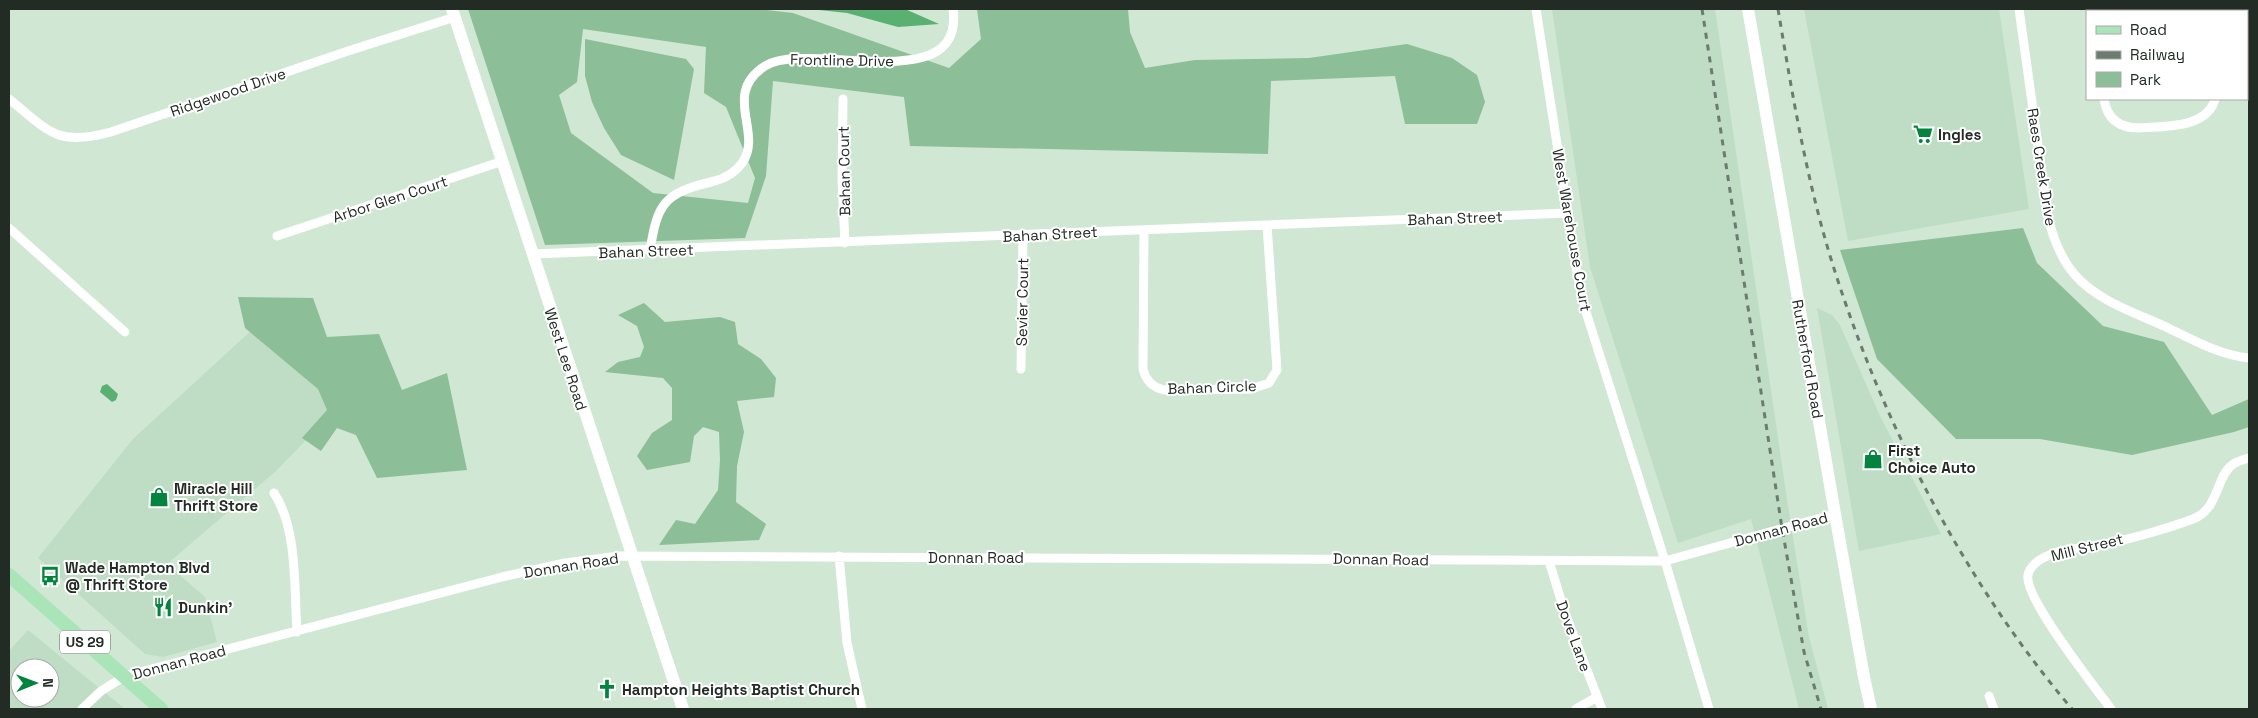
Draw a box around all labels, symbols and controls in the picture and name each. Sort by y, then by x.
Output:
legend [2086,10,2248,100]
text: Road [2130,20,2167,39]
text: Railway [2130,45,2185,64]
street label: Frontline Drive [790,50,894,70]
street label: Ridgewood Drive [168,63,288,121]
text: Park [2130,70,2161,89]
street label: Raes Creek Drive [2023,107,2061,227]
supermarket icon: Ingles [1912,123,1934,145]
place label: Ingles [1938,125,1981,144]
street label: Bahan Court [834,126,854,216]
street label: West Warehouse Court [1548,147,1596,313]
street label: Arbor Glen Court [330,171,450,227]
street label: Bahan Street [1407,207,1503,229]
street label: Bahan Street [1002,222,1098,246]
street label: Bahan Street [598,240,694,262]
street label: Sevier Court [1012,257,1032,346]
street label: Rutherford Road [1788,298,1828,420]
street label: West Lee Road [540,305,592,413]
street label: Bahan Circle [1167,376,1257,398]
place label: First Choice Auto [1888,441,1976,477]
shop icon: First Choice Auto [1862,448,1884,470]
place label: Miracle Hill Thrift Store [174,479,259,515]
shop icon: Miracle Hill Thrift Store [148,486,170,508]
street label: Donnan Road [1732,507,1830,551]
street label: Mill Street [2049,529,2125,565]
street label: Donnan Road [522,548,620,582]
street label: Donnan Road [928,548,1024,567]
street label: Donnan Road [1333,549,1429,569]
place label: Wade Hampton Blvd @ Thrift Store [65,558,210,594]
bus stop icon: Wade Hampton Blvd @ Thrift Store [39,565,61,587]
restaurant icon: Dunkin' [152,596,174,618]
place label: Dunkin' [178,598,232,617]
street label: Dove Lane [1552,598,1596,674]
road number: US 29 [60,630,110,654]
street label: Donnan Road [130,640,228,684]
north arrow [10,658,60,708]
text: N [39,678,57,688]
church icon: Hampton Heights Baptist Church [596,678,618,700]
place label: Hampton Heights Baptist Church [622,680,860,699]

